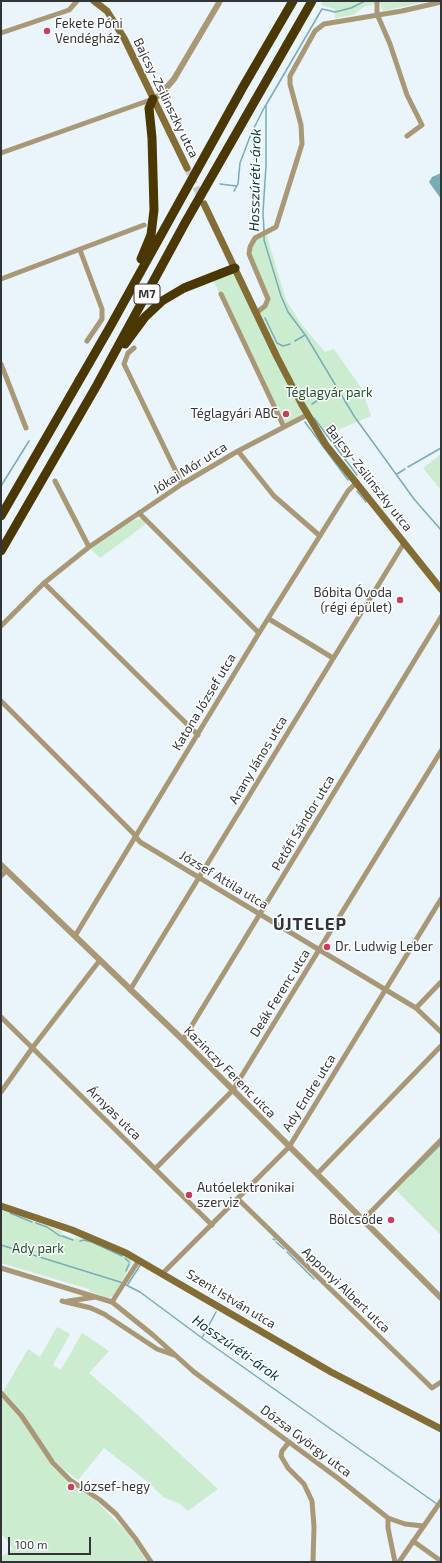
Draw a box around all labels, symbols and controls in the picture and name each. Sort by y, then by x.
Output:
place label: Fekete Póni Vendégház [55,16,123,47]
marker: Fekete Póni Vendégház [42,26,52,36]
street label: Bajcsy-Zsilinszky utca [130,36,202,160]
water label: Hosszúréti-árok [246,128,264,232]
road number: M7 [134,284,160,304]
park label: Téglagyár park [285,385,373,401]
place label: Téglagyári ABC [191,406,278,422]
marker: Téglagyári ABC [281,409,291,419]
street label: Bajcsy-Zsilinszky utca [322,421,416,535]
street label: Jókai Mór utca [150,439,230,497]
place label: Bóbita Óvoda (régi épület) [313,585,392,616]
marker: Bóbita Óvoda (régi épület) [395,595,405,605]
street label: Katona József utca [169,651,239,753]
street label: Arany János utca [226,713,290,807]
street label: Petőfi Sándor utca [268,772,338,874]
street label: József Attila utca [177,847,271,913]
district label: ÚJTELEP [273,914,347,934]
place label: Dr. Ludwig Leber [335,939,433,955]
marker: Dr. Ludwig Leber [322,942,332,952]
street label: Deák Ferenc utca [247,946,313,1040]
street label: Kazinczy Ferenc utca [181,1023,279,1121]
street label: Ady Endre utca [279,1051,339,1135]
street label: Árnyas utca [84,1083,144,1143]
place label: Autóelektronikai szerviz [197,1180,294,1211]
marker: Autóelektronikai szerviz [184,1190,194,1200]
place label: Bölcsőde [329,1212,383,1228]
marker: Bölcsőde [386,1215,396,1225]
park label: Ady park [12,1241,64,1257]
street label: Apponyi Albert utca [299,1244,393,1336]
street label: Szent István utca [183,1266,279,1332]
water label: Hosszúréti-árok [189,1312,283,1384]
street label: Dózsa György utca [258,1402,354,1480]
place label: József-hegy [79,1479,150,1495]
marker: József-hegy [66,1482,76,1492]
scale bar [10,1529,93,1555]
text: 100 m [15,1537,47,1551]

